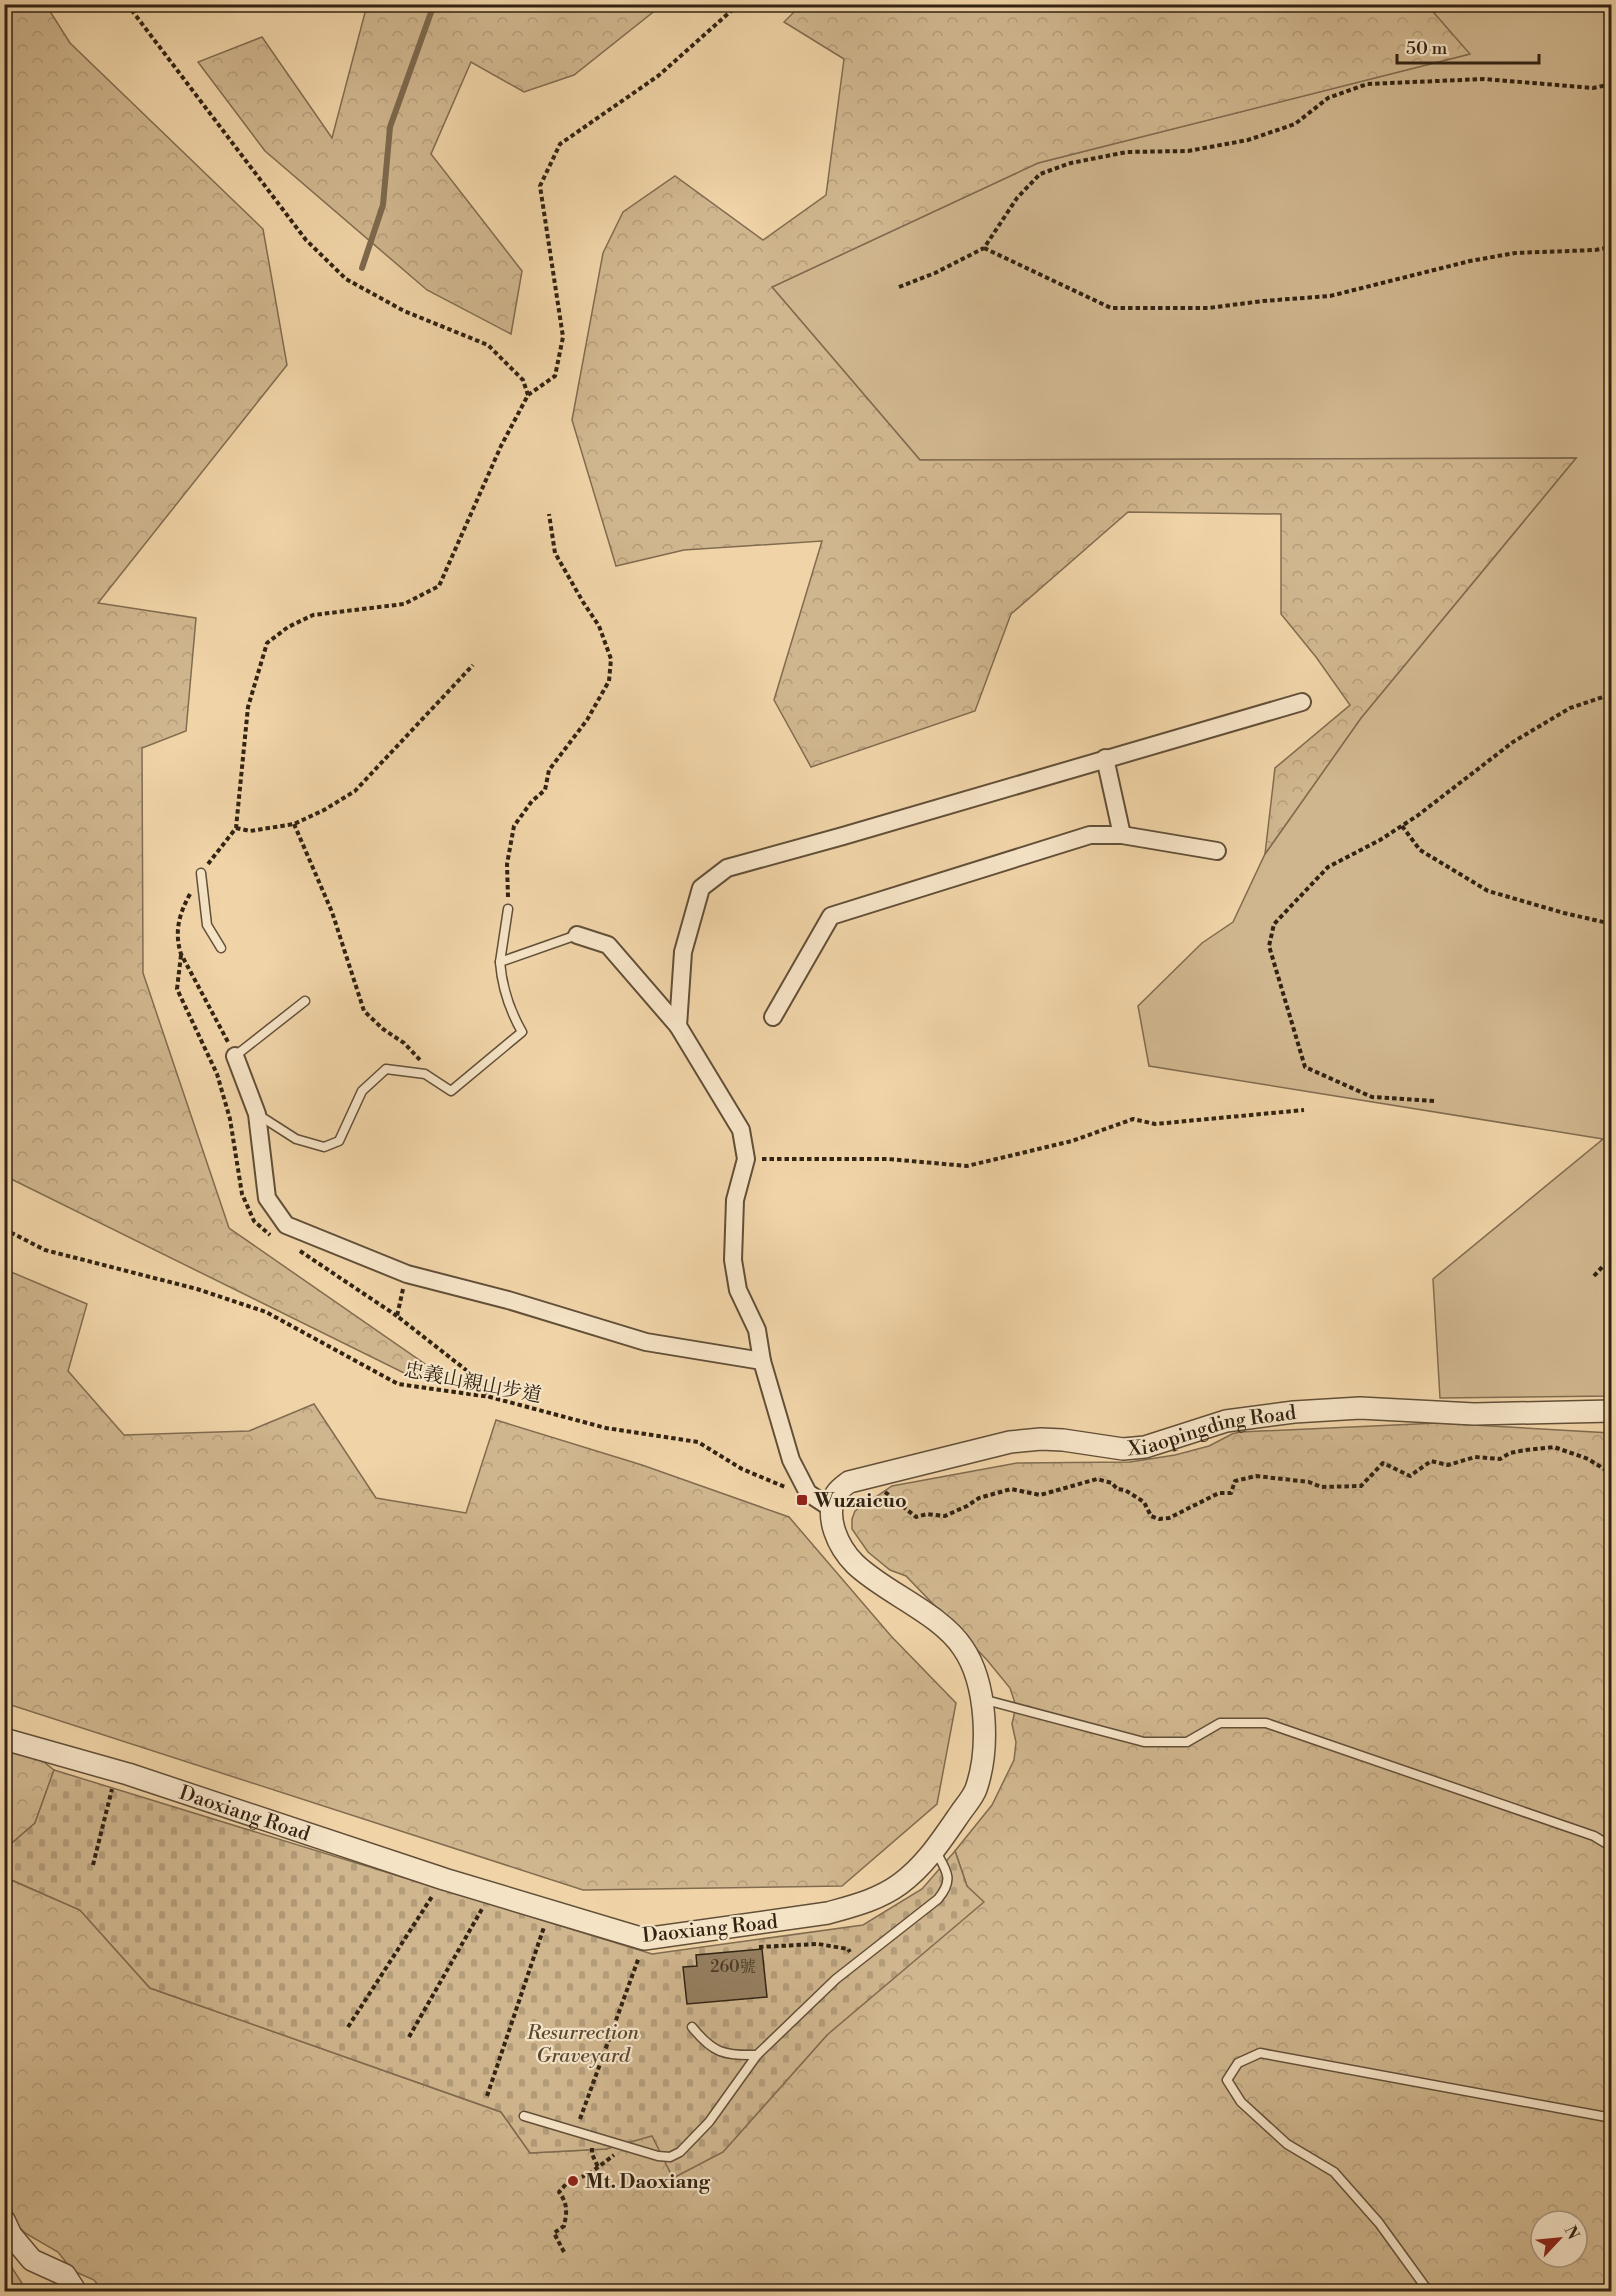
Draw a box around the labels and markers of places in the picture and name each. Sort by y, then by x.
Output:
place label: Wuzaicuo [813,1489,907,1514]
marker: Wuzaicuo [795,1493,809,1507]
place label: Mt. Daoxiang [585,2170,710,2195]
marker: Mt. Daoxiang [566,2174,580,2188]

